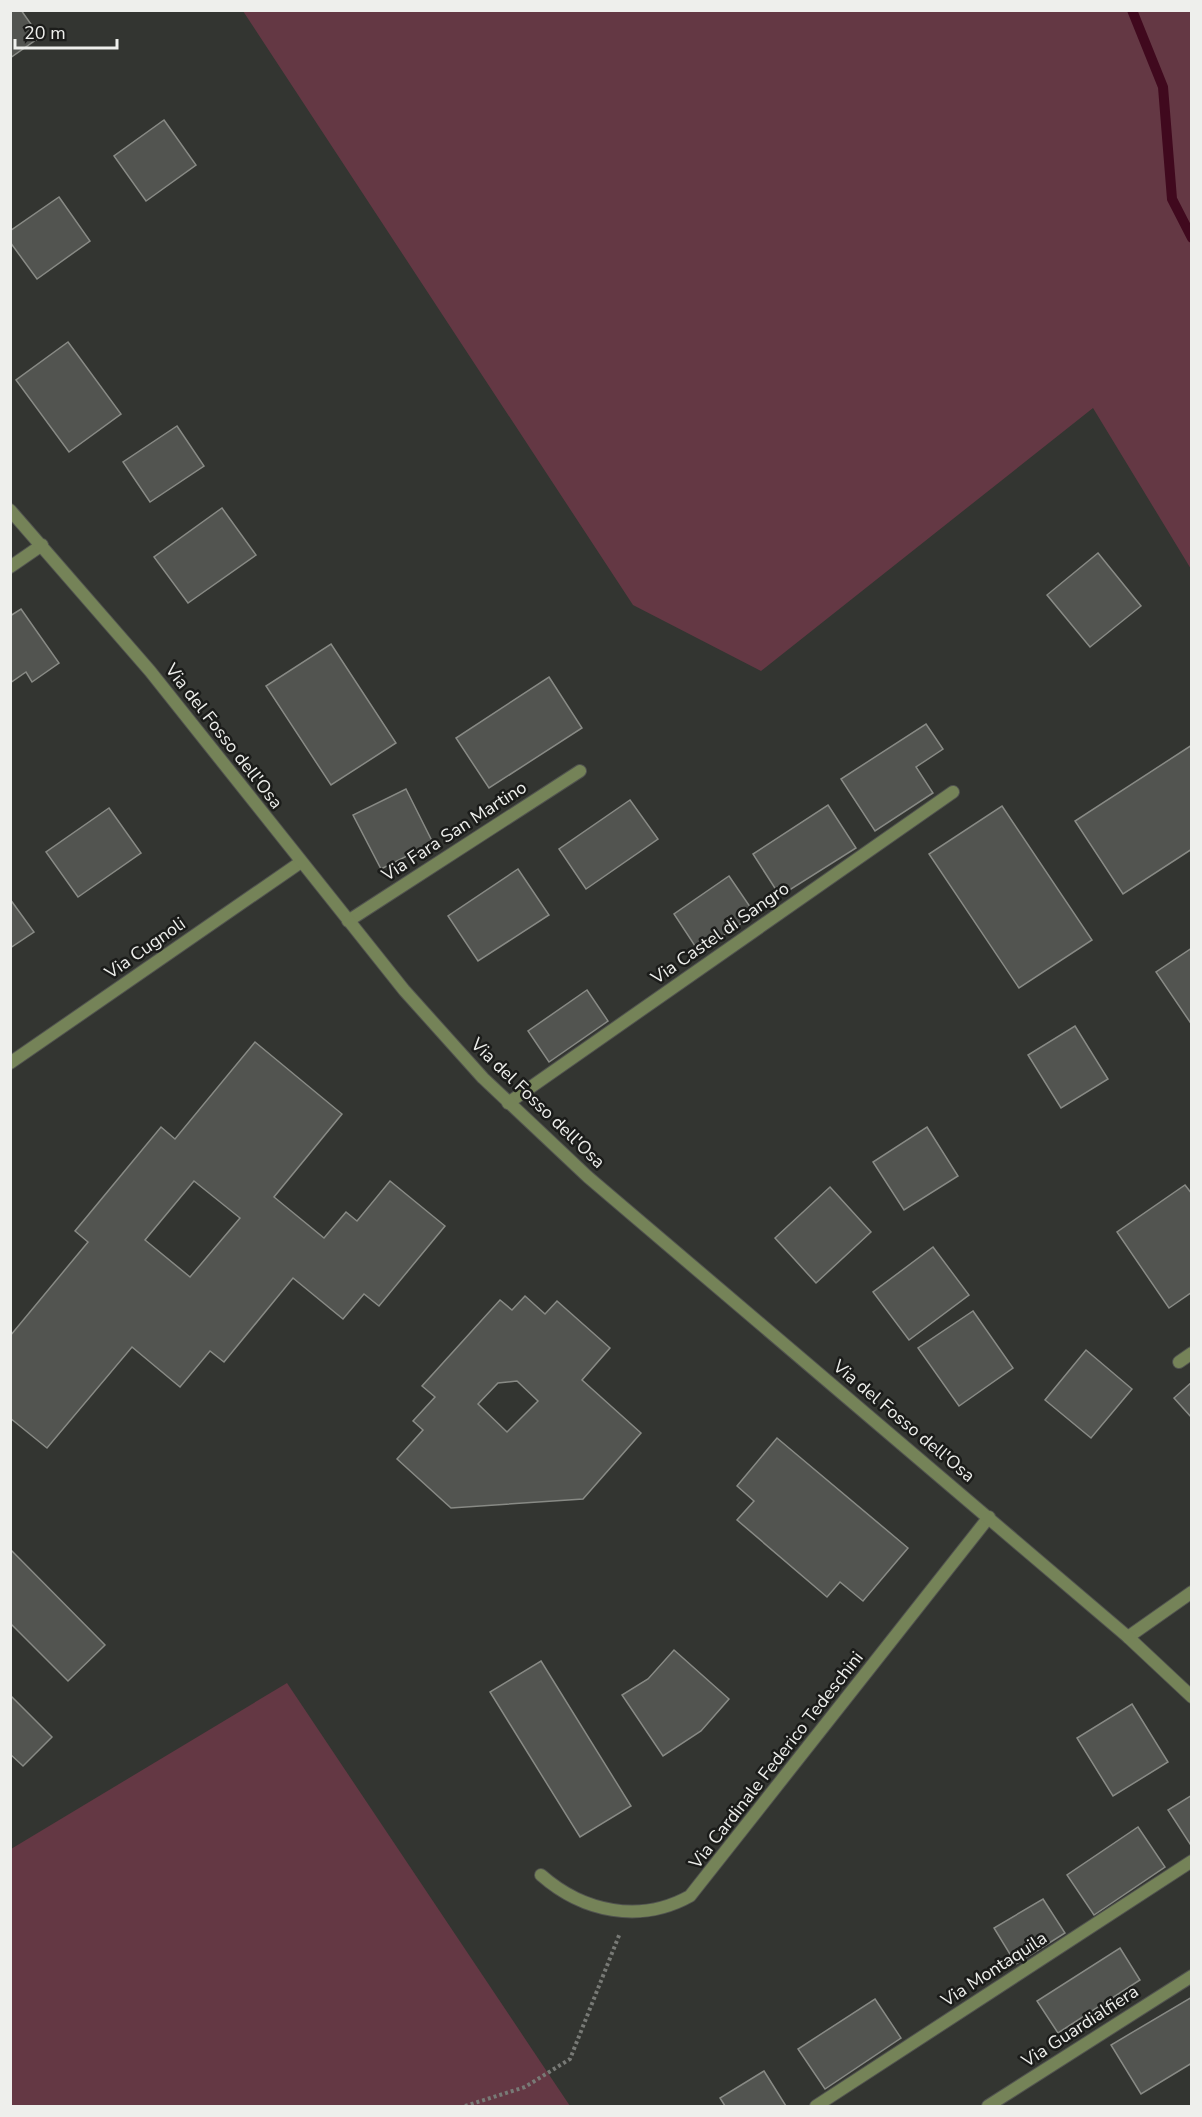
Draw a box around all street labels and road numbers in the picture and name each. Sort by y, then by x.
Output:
street label: Via del Fosso dell'Osa [159,658,288,814]
street label: Via Fara San Martino [376,775,531,887]
street label: Via Castel di Sangro [645,876,794,990]
street label: Via Cugnoli [99,911,190,985]
street label: Via del Fosso dell'Osa [465,1032,610,1174]
street label: Via del Fosso dell'Osa [827,1354,980,1487]
street label: Via Cardinale Federico Tedeschini [683,1646,869,1874]
street label: Via Montaquila [936,1926,1052,2013]
street label: Via Guardialfiera [1016,1979,1143,2073]

